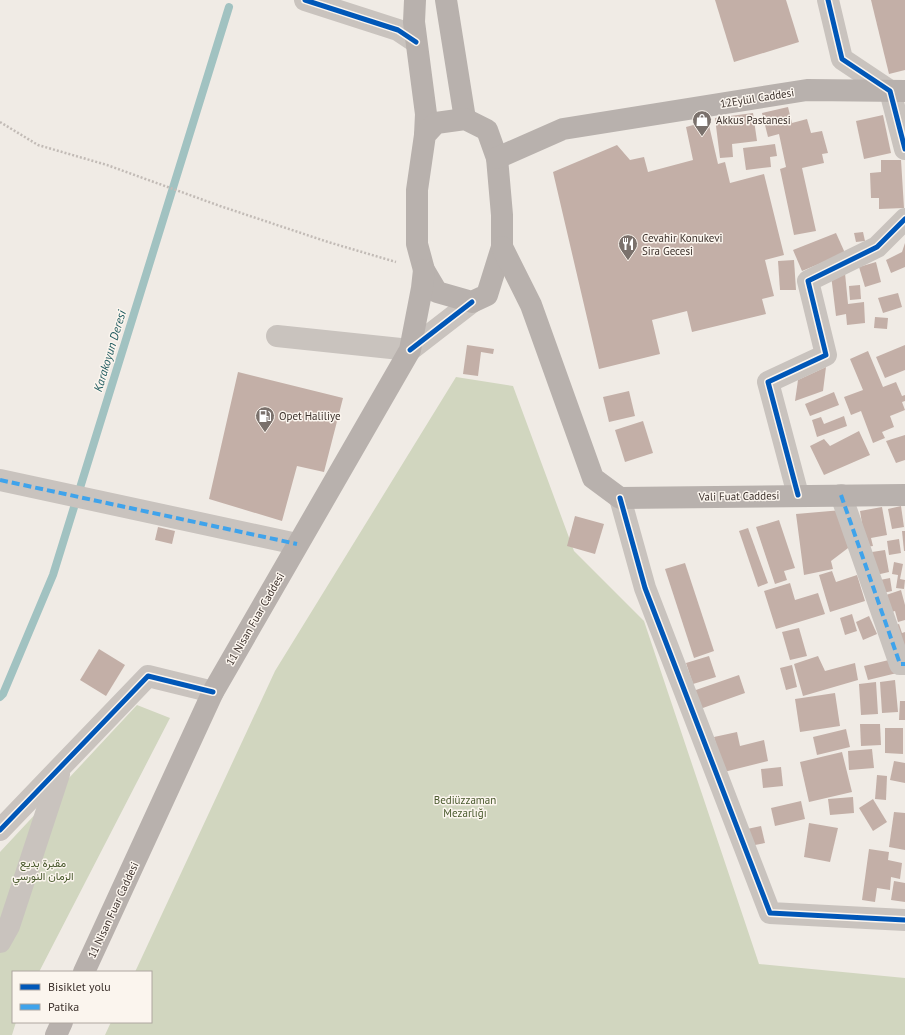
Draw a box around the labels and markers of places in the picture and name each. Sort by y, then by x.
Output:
shop icon: Akkus Pastanesi [691,109,713,137]
place label: Akkus Pastanesi [716,113,791,127]
place label: Cevahir Konukevi Sira Gecesi [642,231,722,258]
restaurant icon: Cevahir Konukevi Sira Gecesi [617,233,639,261]
fuel station icon: Opet Haliliye [254,405,276,433]
place label: Opet Haliliye [279,409,341,423]

